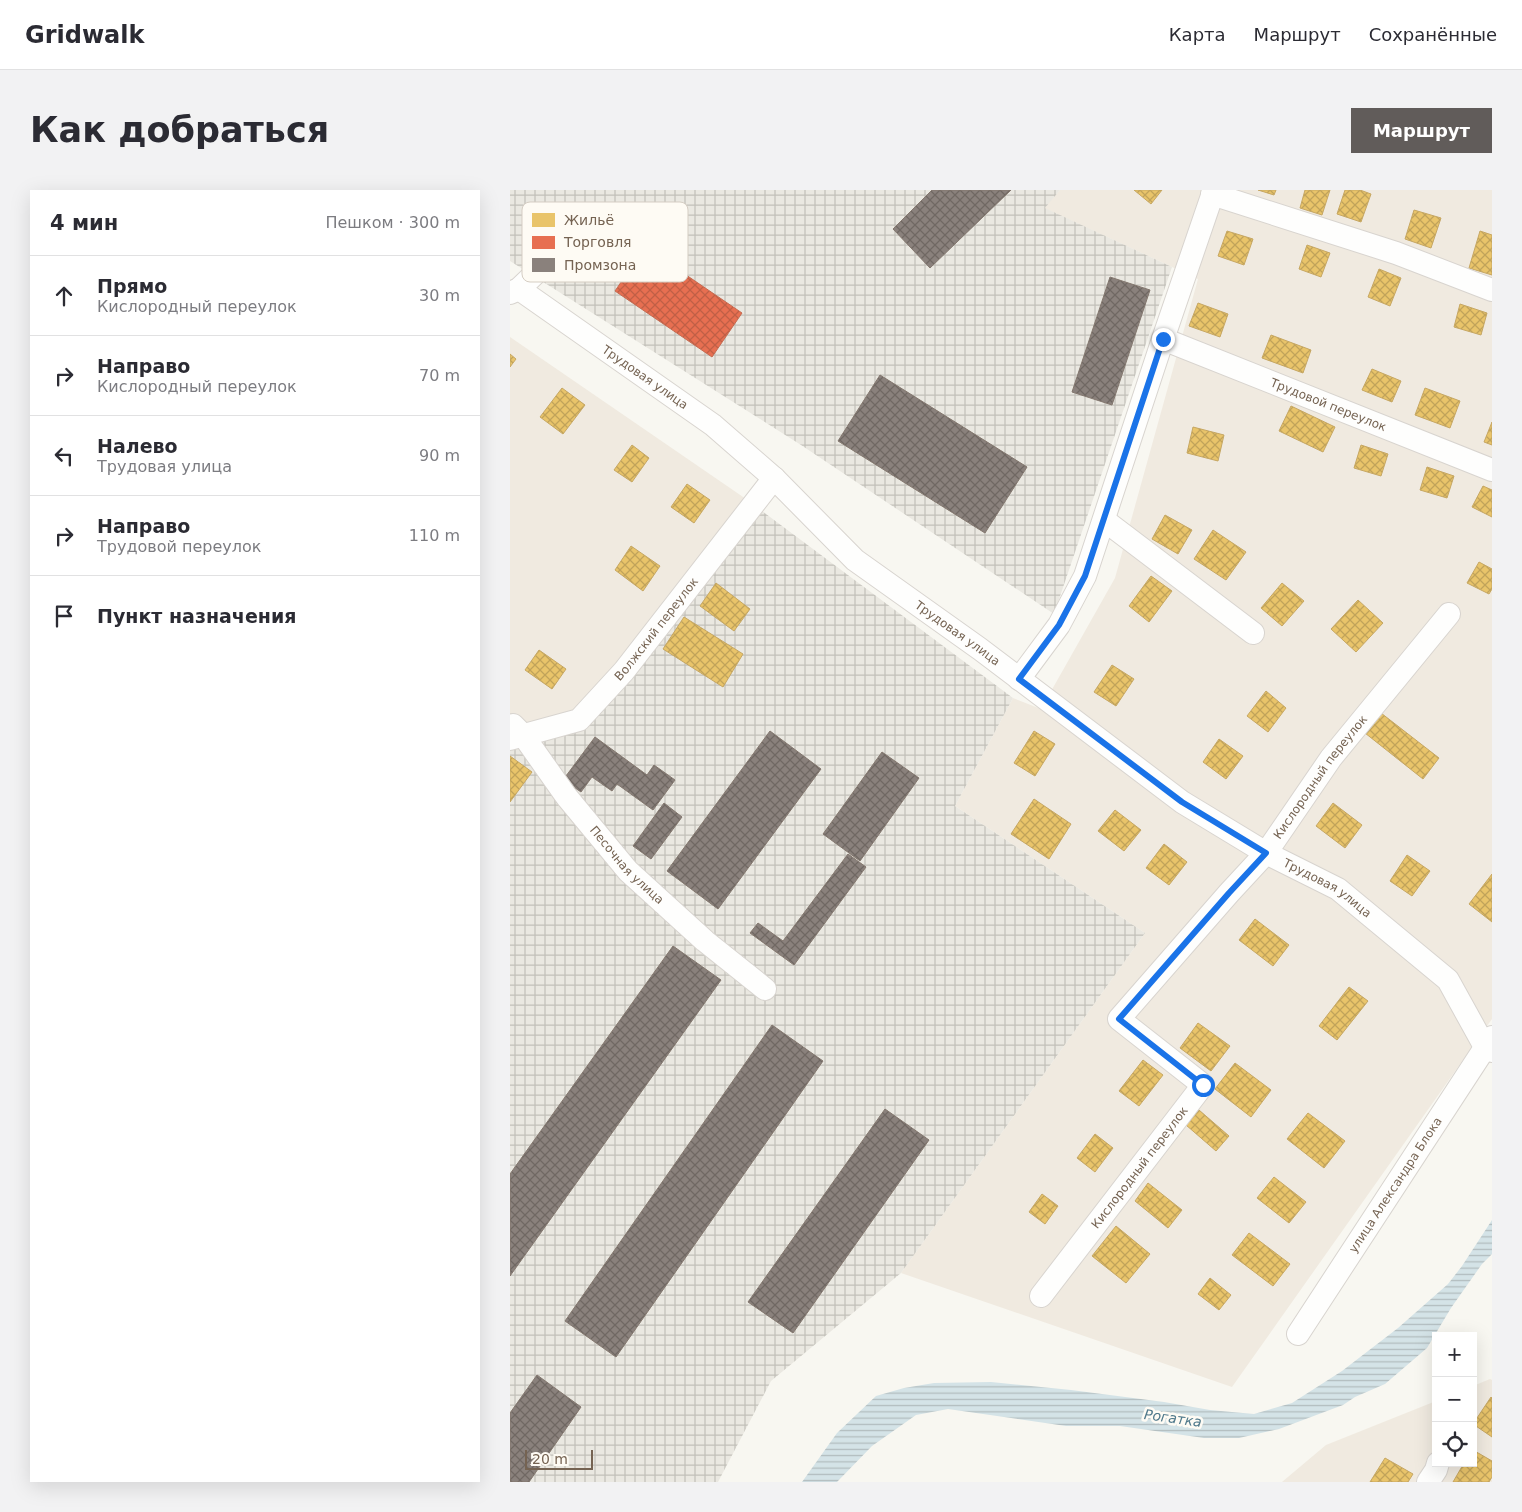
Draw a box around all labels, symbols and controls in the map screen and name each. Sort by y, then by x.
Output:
text: Gridwalk [25,21,145,49]
text: Карта [1169,24,1226,45]
text: Маршрут [1254,24,1341,45]
text: Сохранённые [1369,24,1497,45]
button: Маршрут [1351,108,1492,153]
text: Как добраться [30,110,329,150]
legend [522,202,688,282]
text: 4 мин [50,211,118,235]
text: Жильё [564,212,614,228]
text: Пешком · 300 m [325,213,460,232]
text: Торговля [563,234,632,250]
text: Промзона [564,257,636,273]
text: Прямо [97,275,167,297]
icon: ahead [50,282,78,310]
text: 30 m [419,286,460,305]
text: Кислородный переулок [97,297,297,316]
route end [1152,328,1175,351]
street label: Трудовая улица [599,342,691,412]
text: Направо [97,355,190,377]
icon: right [50,362,78,390]
text: 70 m [419,366,460,385]
street label: Трудовой переулок [1268,375,1388,434]
text: Кислородный переулок [97,377,297,396]
text: Налево [97,435,178,457]
icon: left [50,442,78,470]
text: 90 m [419,446,460,465]
text: Трудовая улица [97,457,232,476]
text: Направо [97,515,190,537]
icon: right [50,522,78,550]
text: 110 m [409,526,460,545]
text: Трудовой переулок [97,537,261,556]
street label: Волжский переулок [612,575,701,684]
street label: Трудовая улица [912,597,1003,669]
icon: arrive [50,602,78,630]
text: Пункт назначения [97,605,296,627]
street label: Кислородный переулок [1271,712,1370,842]
street label: Песочная улица [587,823,667,907]
street label: Трудовая улица [1280,855,1374,921]
route start [1192,1074,1215,1097]
street label: Кислородный переулок [1088,1104,1191,1231]
street label: улица Александра Блока [1346,1114,1445,1255]
map controls [1432,1332,1477,1467]
button: + [1432,1332,1477,1377]
button: − [1432,1377,1477,1422]
water label: Рогатка [1143,1406,1203,1430]
button: locate [1432,1422,1477,1467]
scale bar [525,1447,592,1470]
text: 20 m [532,1451,568,1467]

